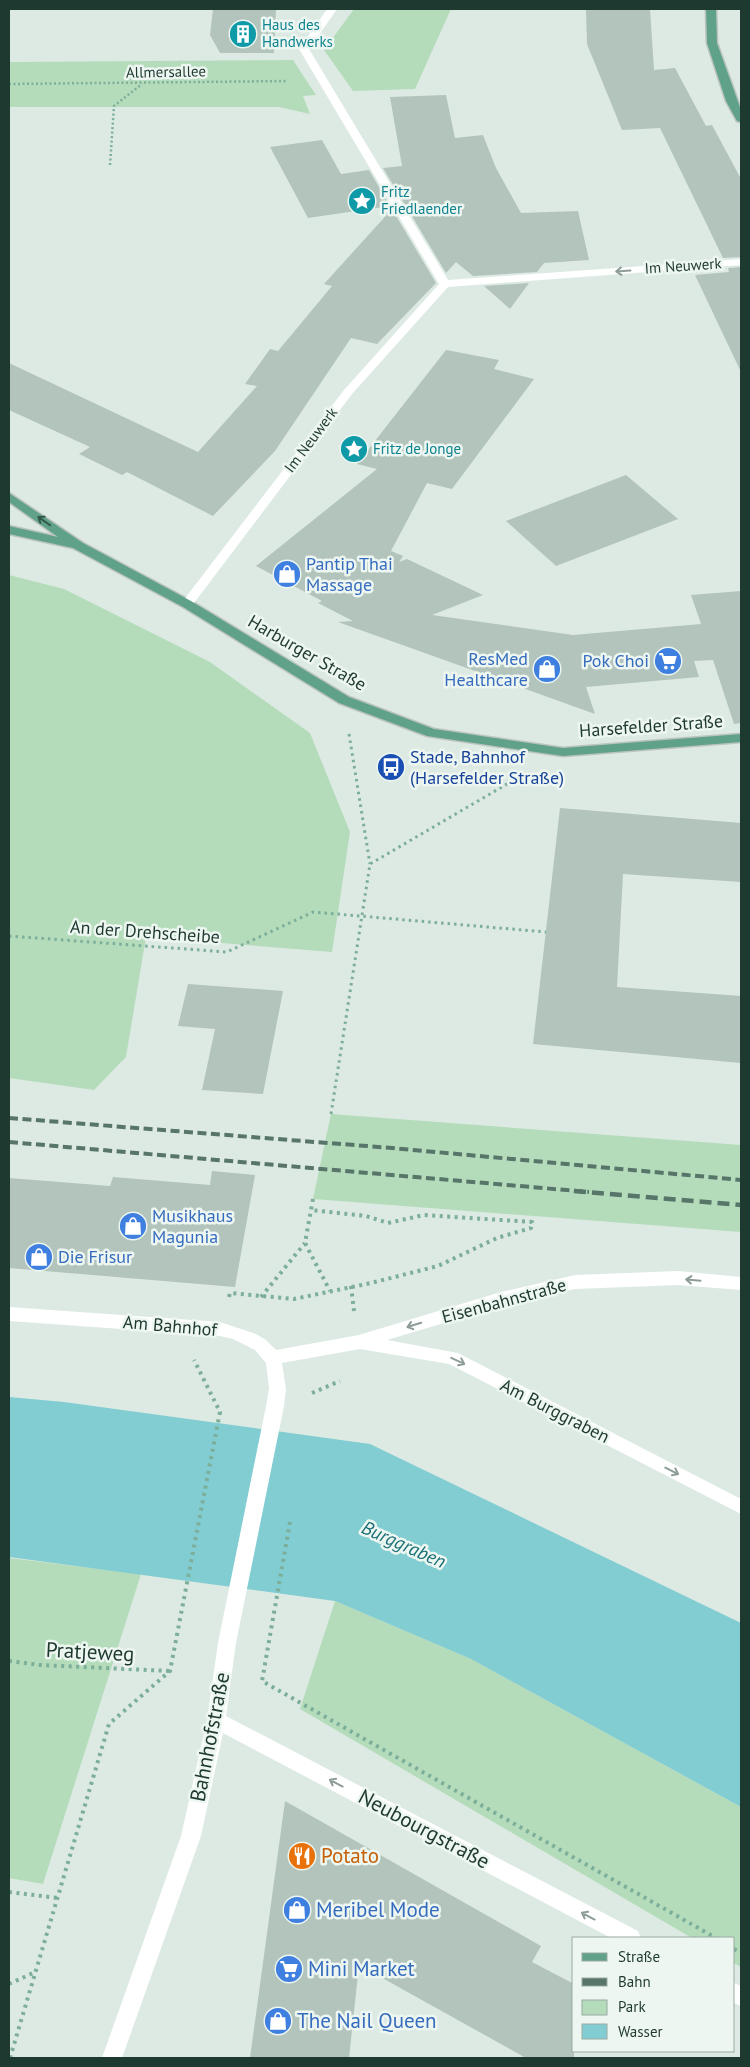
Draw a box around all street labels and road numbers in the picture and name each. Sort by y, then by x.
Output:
street label: Allmersallee [126,61,206,82]
street label: Im Neuwerk [644,253,723,278]
street label: Im Neuwerk [280,403,342,476]
street label: Harburger Straße [244,609,371,696]
street label: Harsefelder Straße [578,709,724,742]
street label: An der Drehscheibe [69,915,221,948]
street label: Eisenbahnstraße [439,1273,569,1328]
street label: Am Bahnhof [122,1310,219,1341]
street label: Am Burggraben [497,1373,614,1448]
street label: Pratjeweg [45,1636,135,1667]
street label: Bahnhofstraße [184,1670,235,1804]
street label: Neubourgstraße [354,1783,495,1875]

